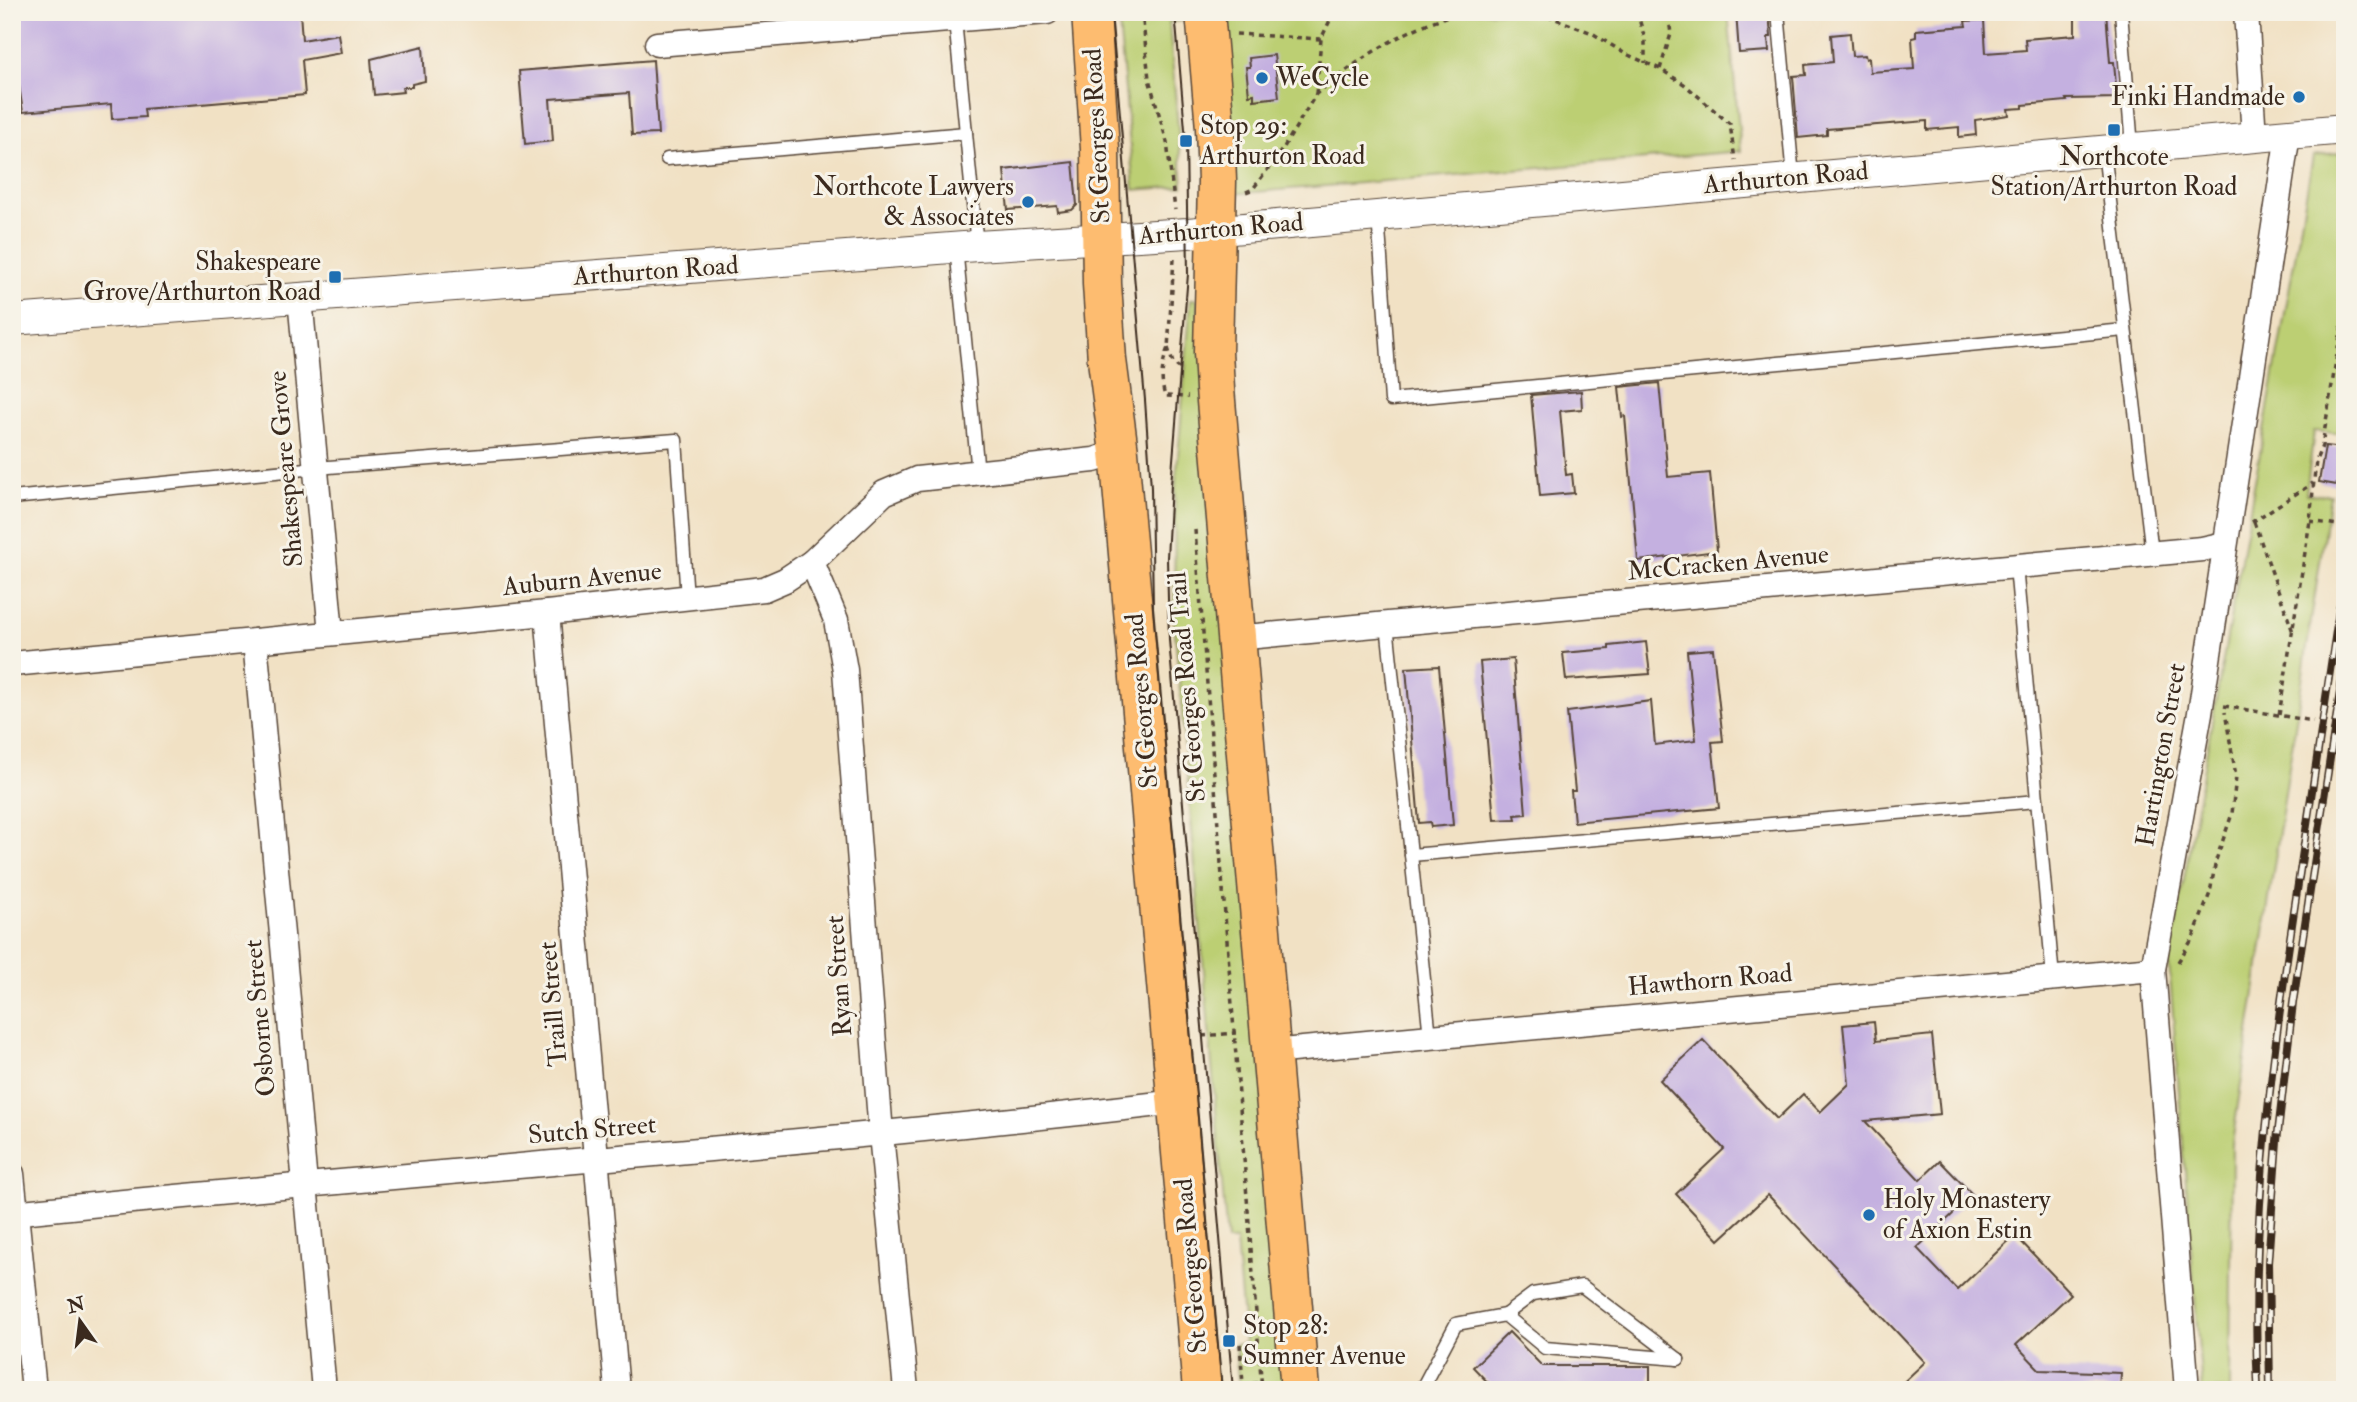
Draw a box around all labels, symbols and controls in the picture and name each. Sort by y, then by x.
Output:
street label: St Georges Road [1076,47,1118,225]
place label: WeCycle [1275,62,1369,94]
marker: WeCycle [1254,70,1270,86]
place label: Finki Handmade [2111,81,2285,113]
marker: Finki Handmade [2291,89,2307,105]
place label: Stop 29: Arthurton Road [1199,110,1366,172]
marker: Northcote Station/Arthurton Road [2106,122,2122,138]
marker: Stop 29: Arthurton Road [1178,133,1194,149]
place label: Northcote Station/Arthurton Road [1991,141,2238,203]
street label: Arthurton Road [1701,155,1870,201]
place label: Northcote Lawyers & Associates [813,171,1014,233]
marker: Northcote Lawyers & Associates [1020,194,1036,210]
street label: Arthurton Road [1136,206,1305,252]
place label: Shakespeare Grove/Arthurton Road [83,246,321,308]
street label: Arthurton Road [571,249,740,293]
marker: Shakespeare Grove/Arthurton Road [327,269,343,285]
street label: Shakespeare Grove [261,369,312,568]
street label: McCracken Avenue [1626,538,1830,588]
street label: Auburn Avenue [500,555,663,603]
street label: St Georges Road Trail [1161,570,1213,804]
street label: St Georges Road [1118,612,1166,790]
street label: Hartington Street [2129,661,2193,849]
street label: Ryan Street [819,914,859,1038]
street label: Osborne Street [237,938,283,1098]
street label: Traill Street [532,940,574,1068]
street label: Hawthorn Road [1626,957,1794,1003]
street label: Sutch Street [527,1108,657,1152]
street label: St Georges Road [1167,1177,1215,1355]
place label: Holy Monastery of Axion Estin [1883,1184,2051,1246]
marker: Holy Monastery of Axion Estin [1861,1207,1877,1223]
north arrow [46,1286,116,1356]
text: N [64,1292,88,1319]
place label: Stop 28: Sumner Avenue [1243,1310,1406,1372]
marker: Stop 28: Sumner Avenue [1221,1333,1237,1349]

